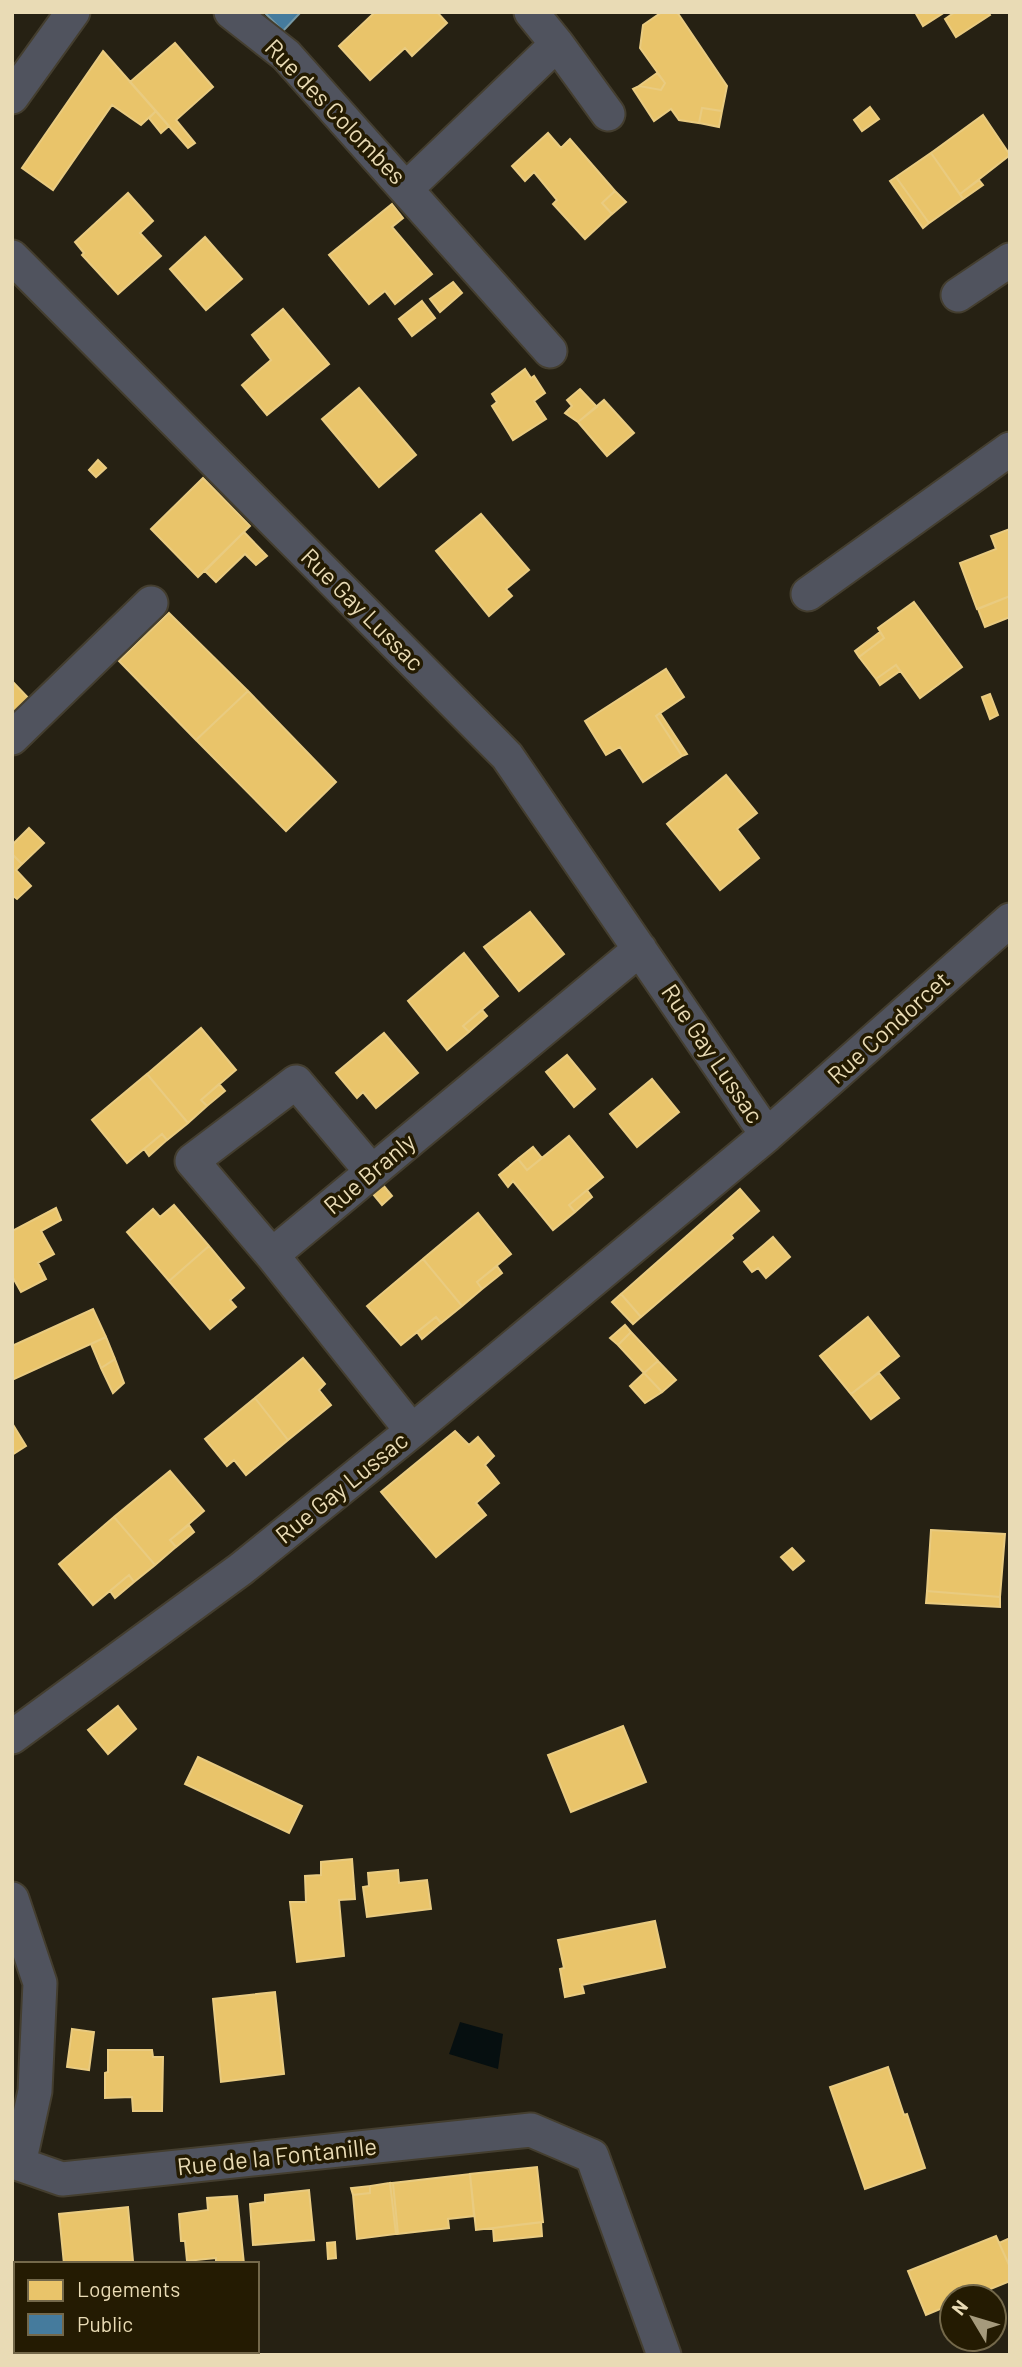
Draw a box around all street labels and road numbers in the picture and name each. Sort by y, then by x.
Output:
street label: Rue des Colombes [260,32,413,189]
street label: Rue Gay Lussac [296,542,430,676]
street label: Rue Condorcet [821,965,955,1089]
street label: Rue Gay Lussac [656,978,770,1128]
street label: Rue Branly [317,1126,421,1220]
street label: Rue Gay Lussac [269,1425,413,1549]
street label: Rue de la Fontanille [175,2131,378,2180]

